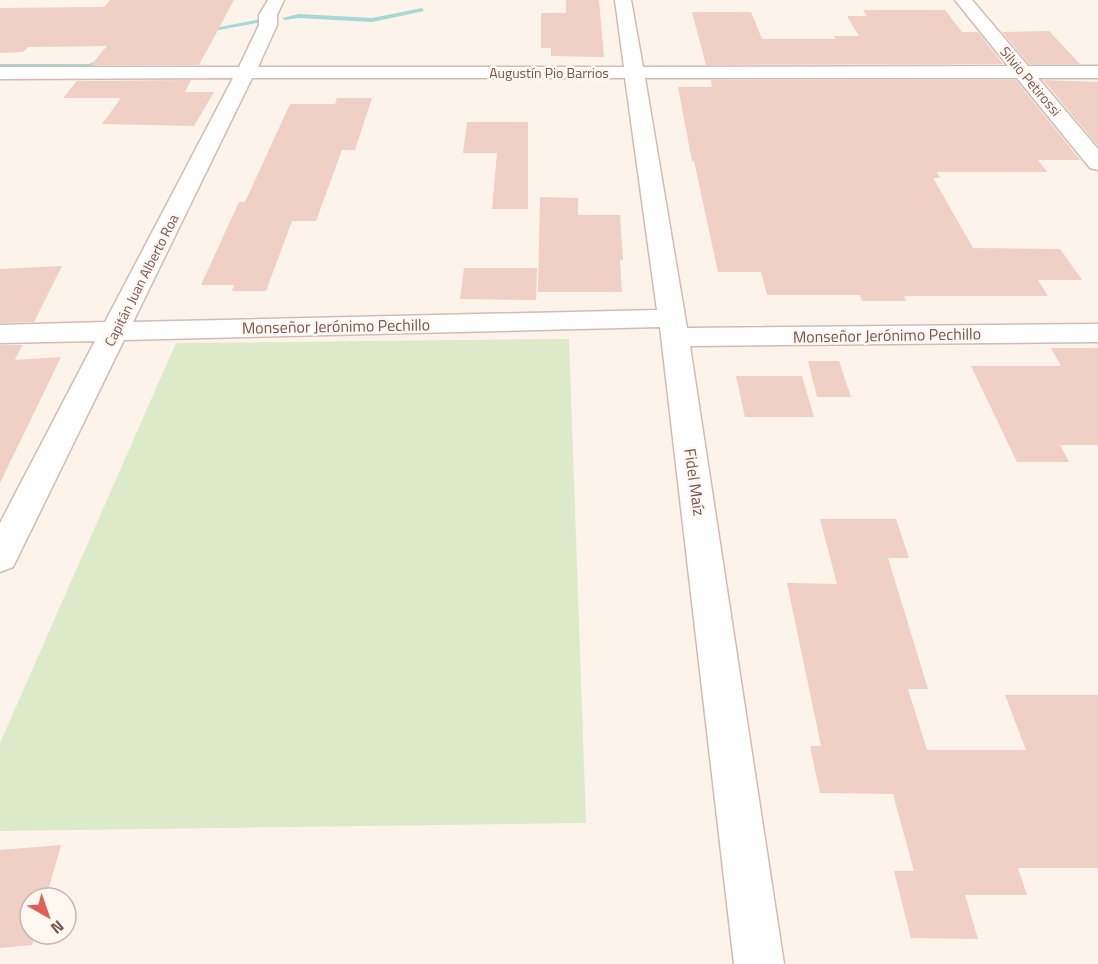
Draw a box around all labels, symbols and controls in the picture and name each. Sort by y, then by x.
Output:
street label: Silvio Petirossi [995,41,1067,121]
street label: Augustín Pio Barrios [489,62,609,83]
street label: Capitán Juan Alberto Roa [99,210,183,350]
street label: Monseñor Jerónimo Pechillo [242,312,430,340]
street label: Monseñor Jerónimo Pechillo [793,321,981,349]
street label: Fidel Maíz [678,447,712,517]
north arrow [18,886,78,946]
text: N [46,915,70,940]

